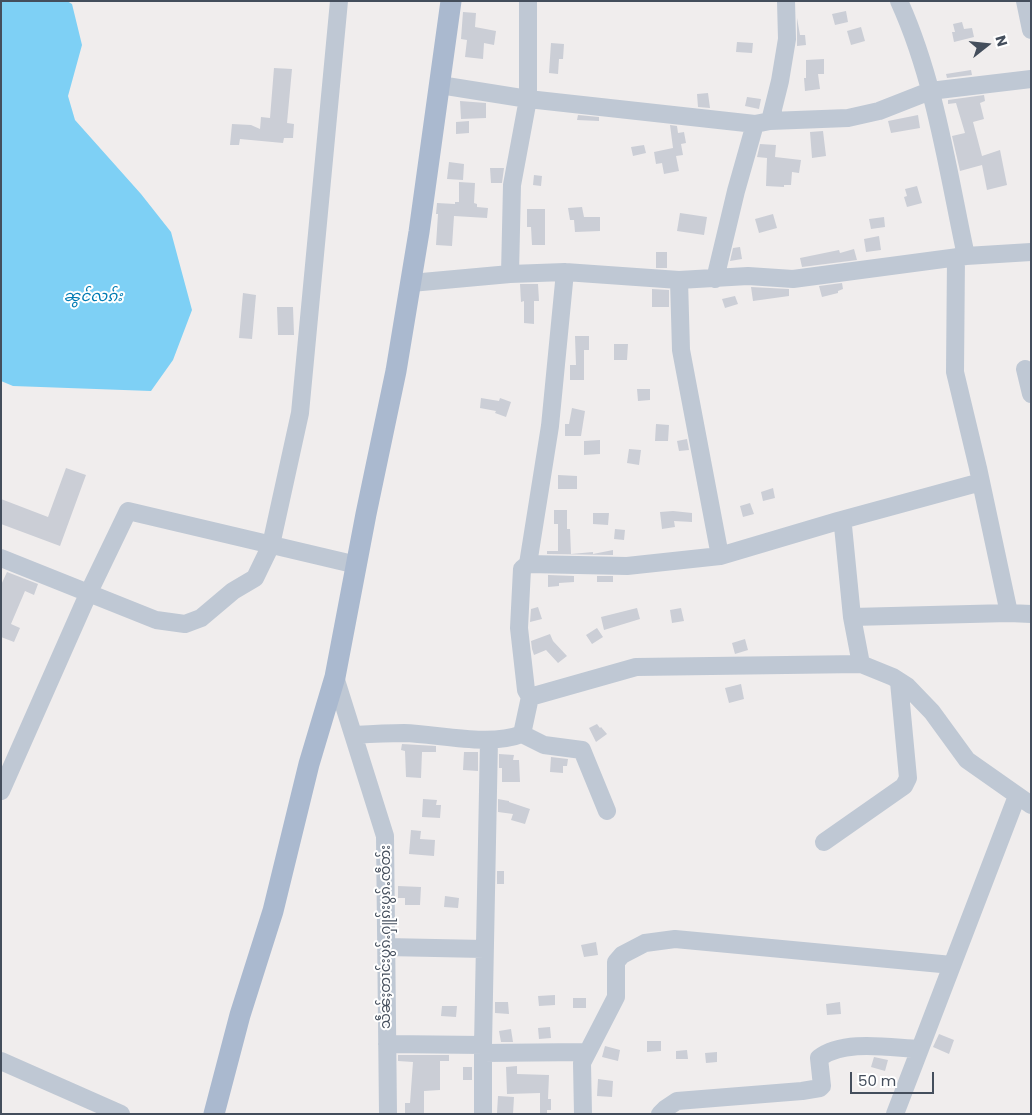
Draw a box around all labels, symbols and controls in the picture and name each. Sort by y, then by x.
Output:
north arrow [962,20,1012,70]
text: N [990,33,1012,49]
water label: ၼွင်လၵ်း [64,288,122,306]
street label: သဵၼ်ႈတၢင်းပွၵ်ႉႁူၵ်းပွၵ်ႉၸဵတ်း [378,845,394,1029]
scale bar [852,1062,936,1094]
text: 50 m [858,1070,896,1091]

